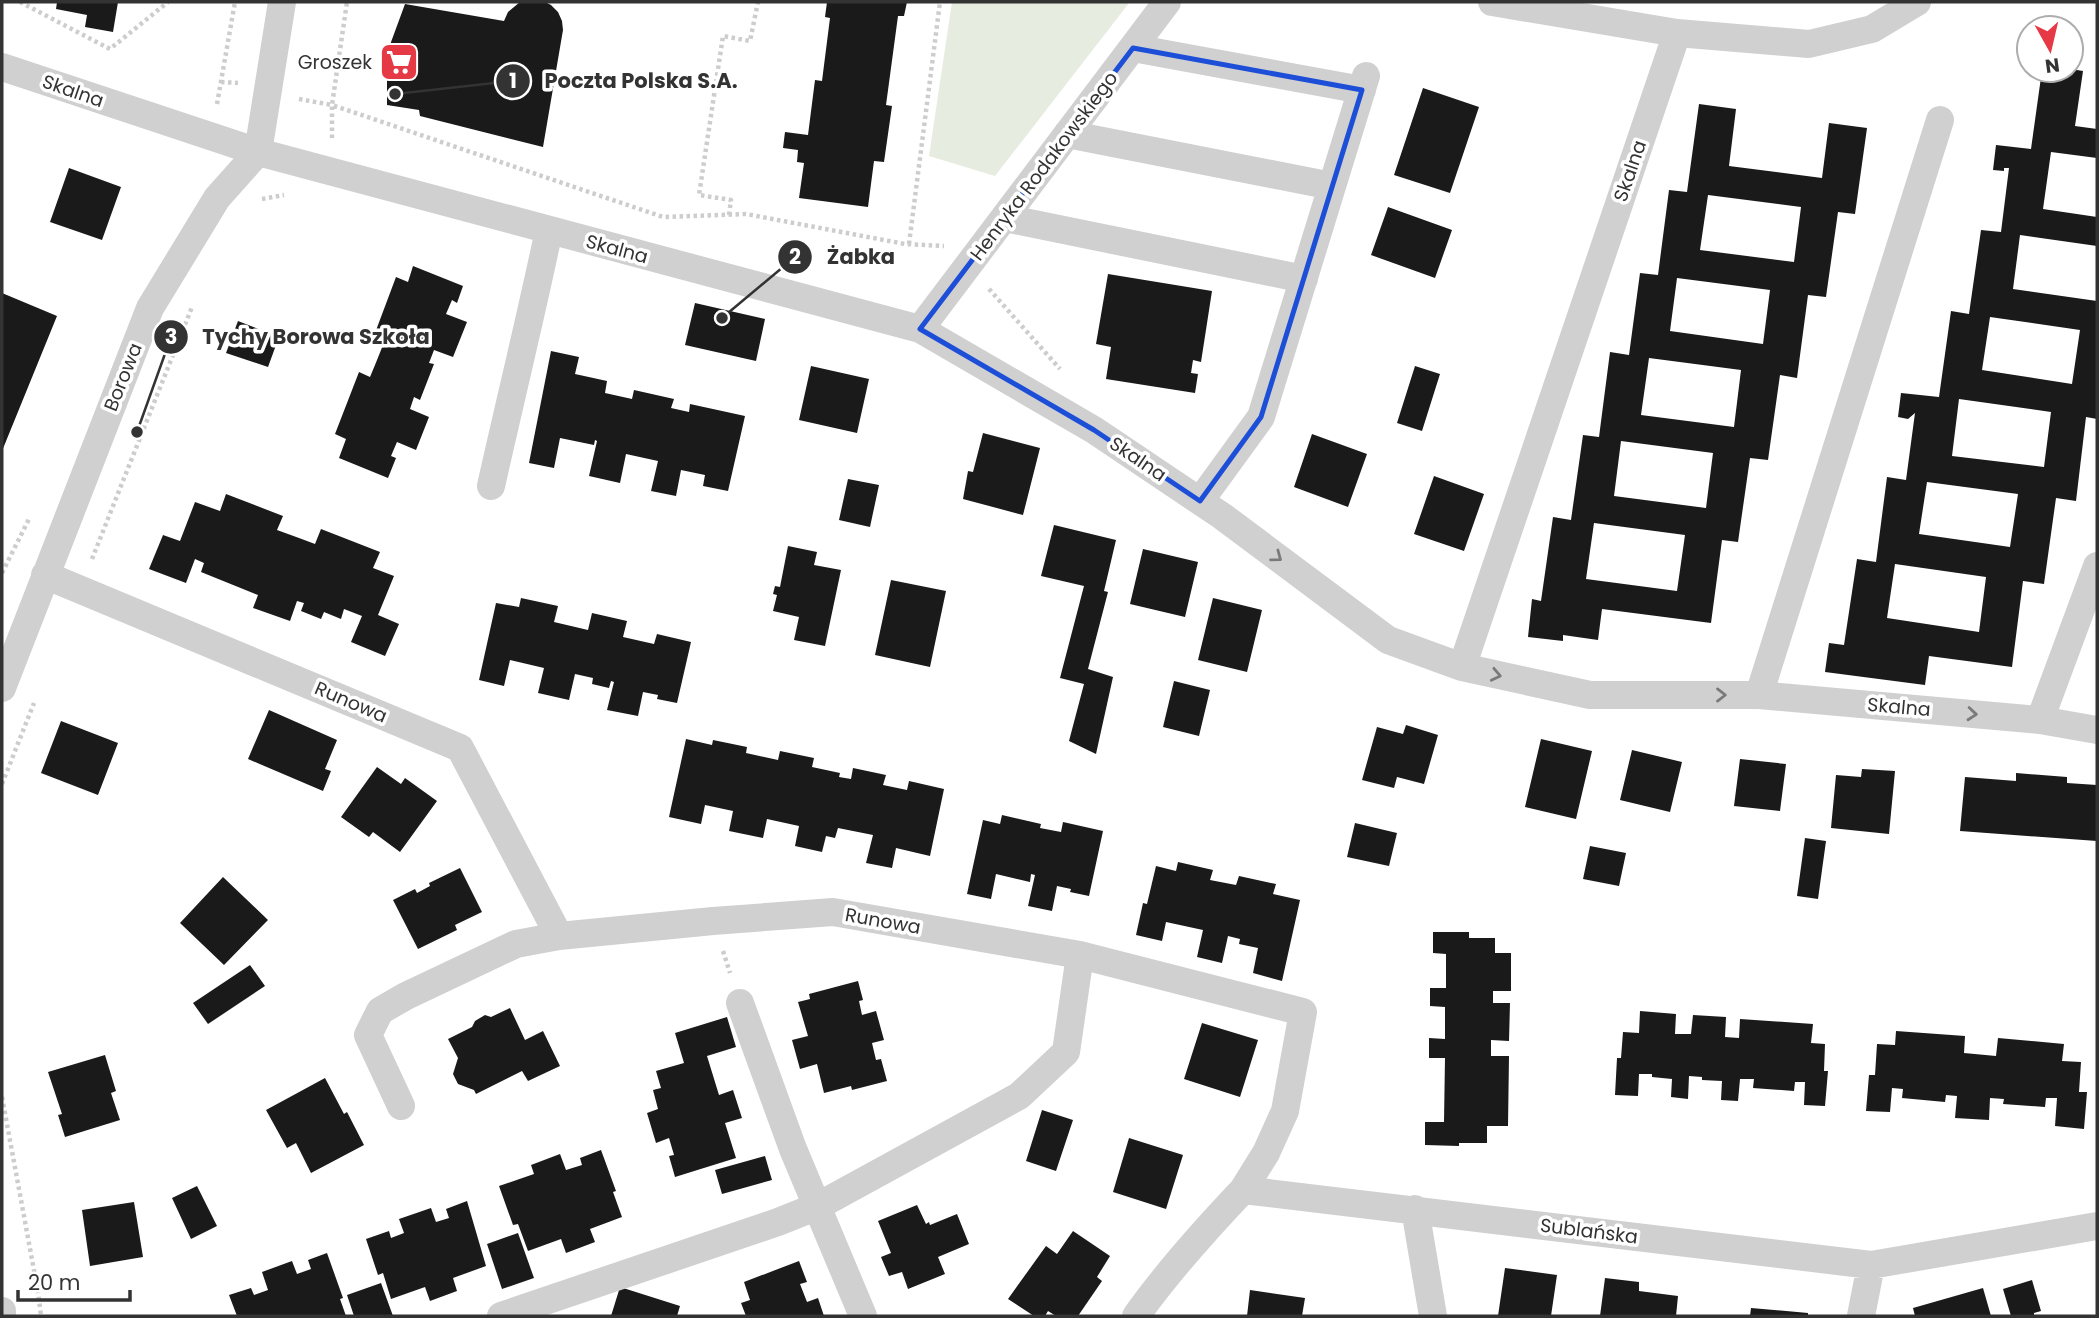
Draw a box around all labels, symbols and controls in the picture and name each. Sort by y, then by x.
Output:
north arrow [2015,14,2085,84]
supermarket icon: Groszek [378,41,420,83]
place label: Groszek [298,49,372,76]
text: N [2043,51,2061,80]
callout: Poczta Polska S.A. [496,60,752,102]
text: 1 [509,66,517,95]
text: Poczta Polska S.A. [544,66,738,95]
street label: Henryka Rodakowskiego [964,66,1124,266]
street label: Skalna [39,68,107,114]
street label: Skalna [1607,137,1653,205]
street label: Skalna [583,228,651,270]
callout: Żabka [777,236,909,278]
text: 2 [789,242,801,271]
text: Żabka [827,242,895,271]
callout: Tychy Borowa Szkoła [154,316,444,358]
text: 3 [165,322,177,351]
text: Tychy Borowa Szkoła [202,322,430,351]
street label: Borowa [97,339,149,415]
street label: Skalna [1104,430,1172,488]
one-way arrow [1269,549,1282,561]
one-way arrow [1490,666,1502,681]
street label: Runowa [311,675,391,729]
one-way arrow [1716,687,1727,703]
street label: Skalna [1866,691,1932,723]
one-way arrow [1967,706,1978,721]
street label: Runowa [843,901,923,941]
street label: Sublańska [1539,1212,1639,1250]
scale bar [18,1258,130,1302]
text: 20 m [28,1268,81,1297]

